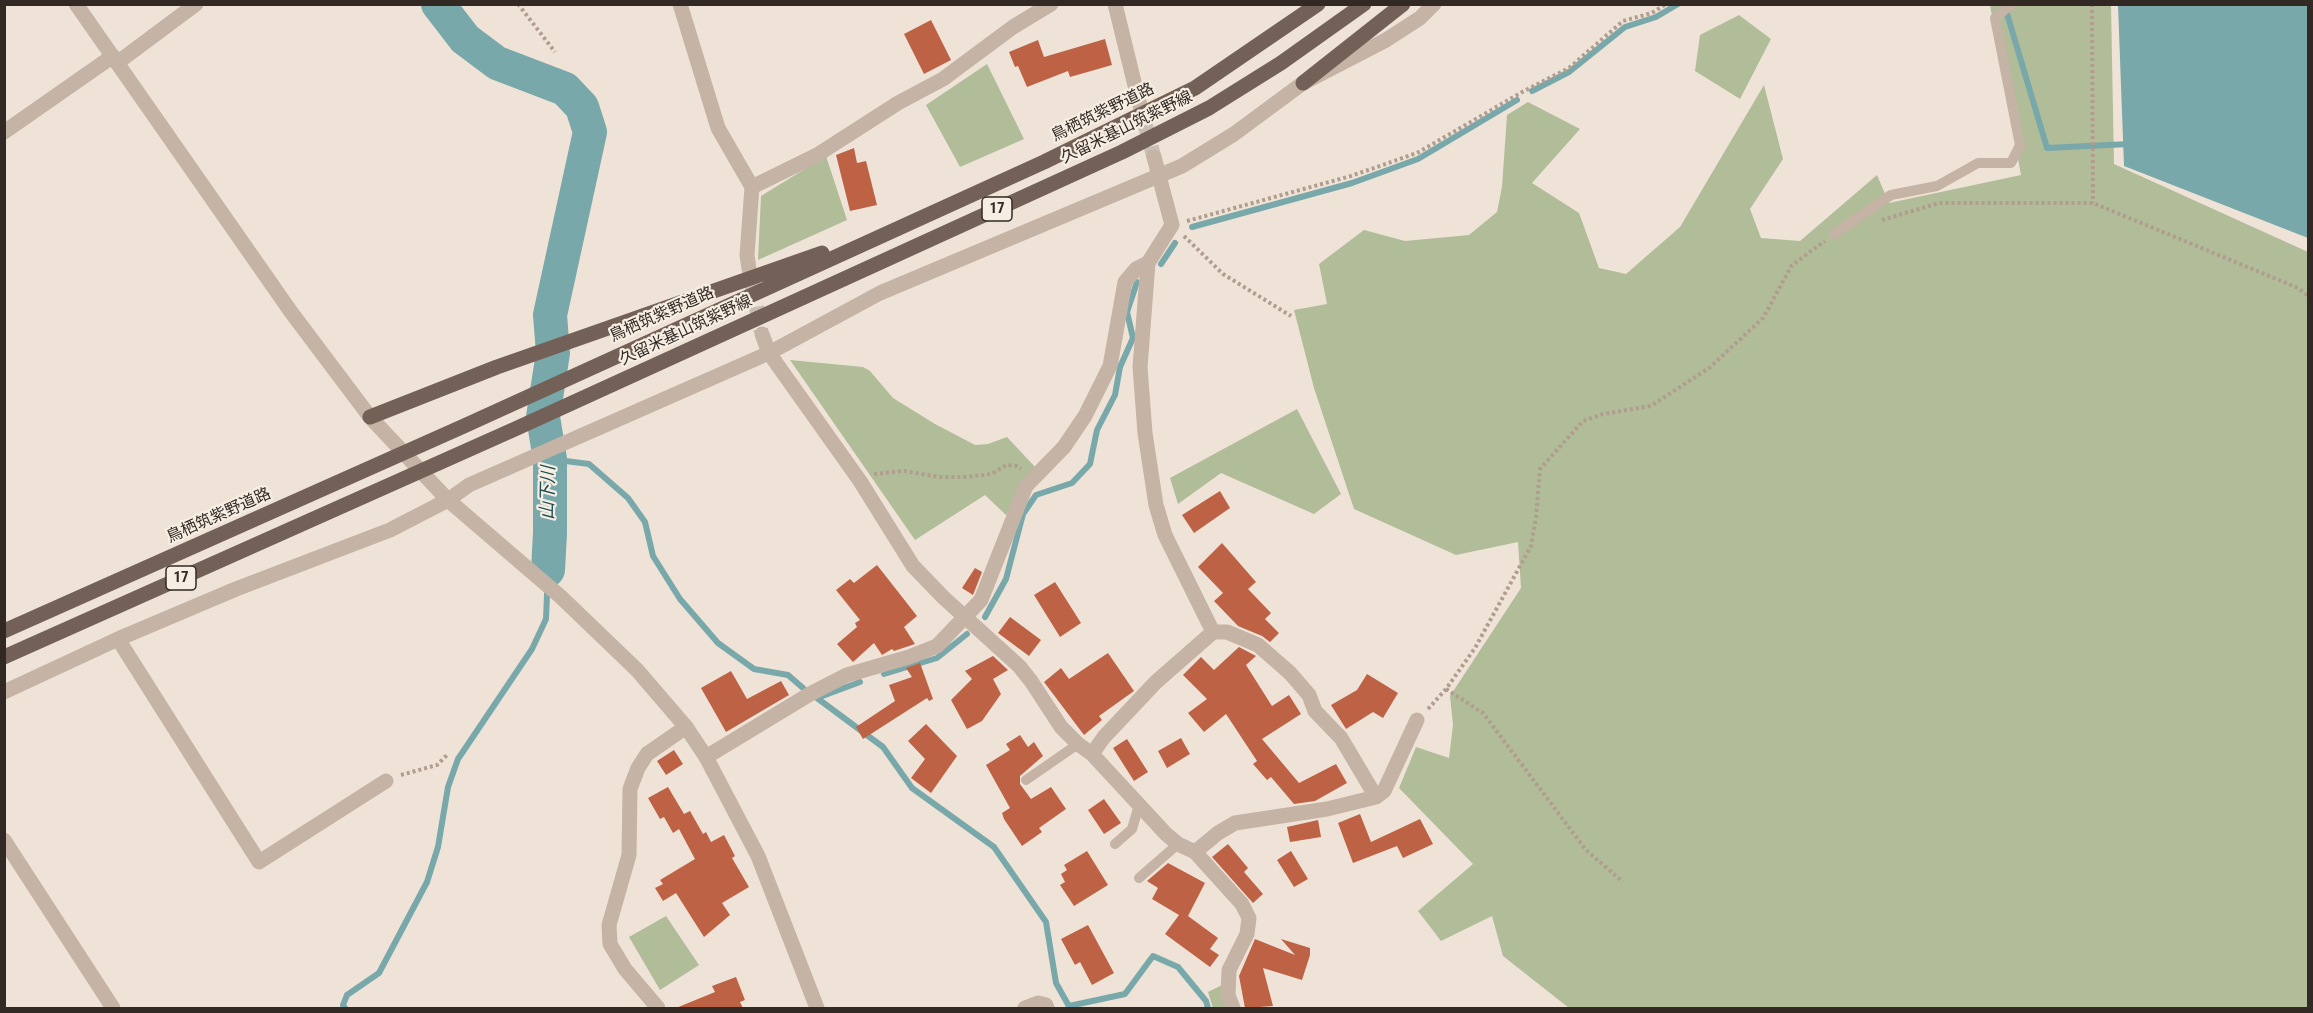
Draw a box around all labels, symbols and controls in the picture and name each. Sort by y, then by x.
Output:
street label: 鳥栖筑紫野道路 [1048,80,1158,146]
street label: 久留米基山筑紫野線 [1058,88,1196,168]
road number: 17 [982,197,1012,221]
street label: 鳥栖筑紫野道路 [607,283,717,347]
street label: 久留米基山筑紫野線 [617,292,755,370]
water label: 山下川 [538,466,560,520]
street label: 鳥栖筑紫野道路 [164,484,274,548]
road number: 17 [166,566,196,590]

